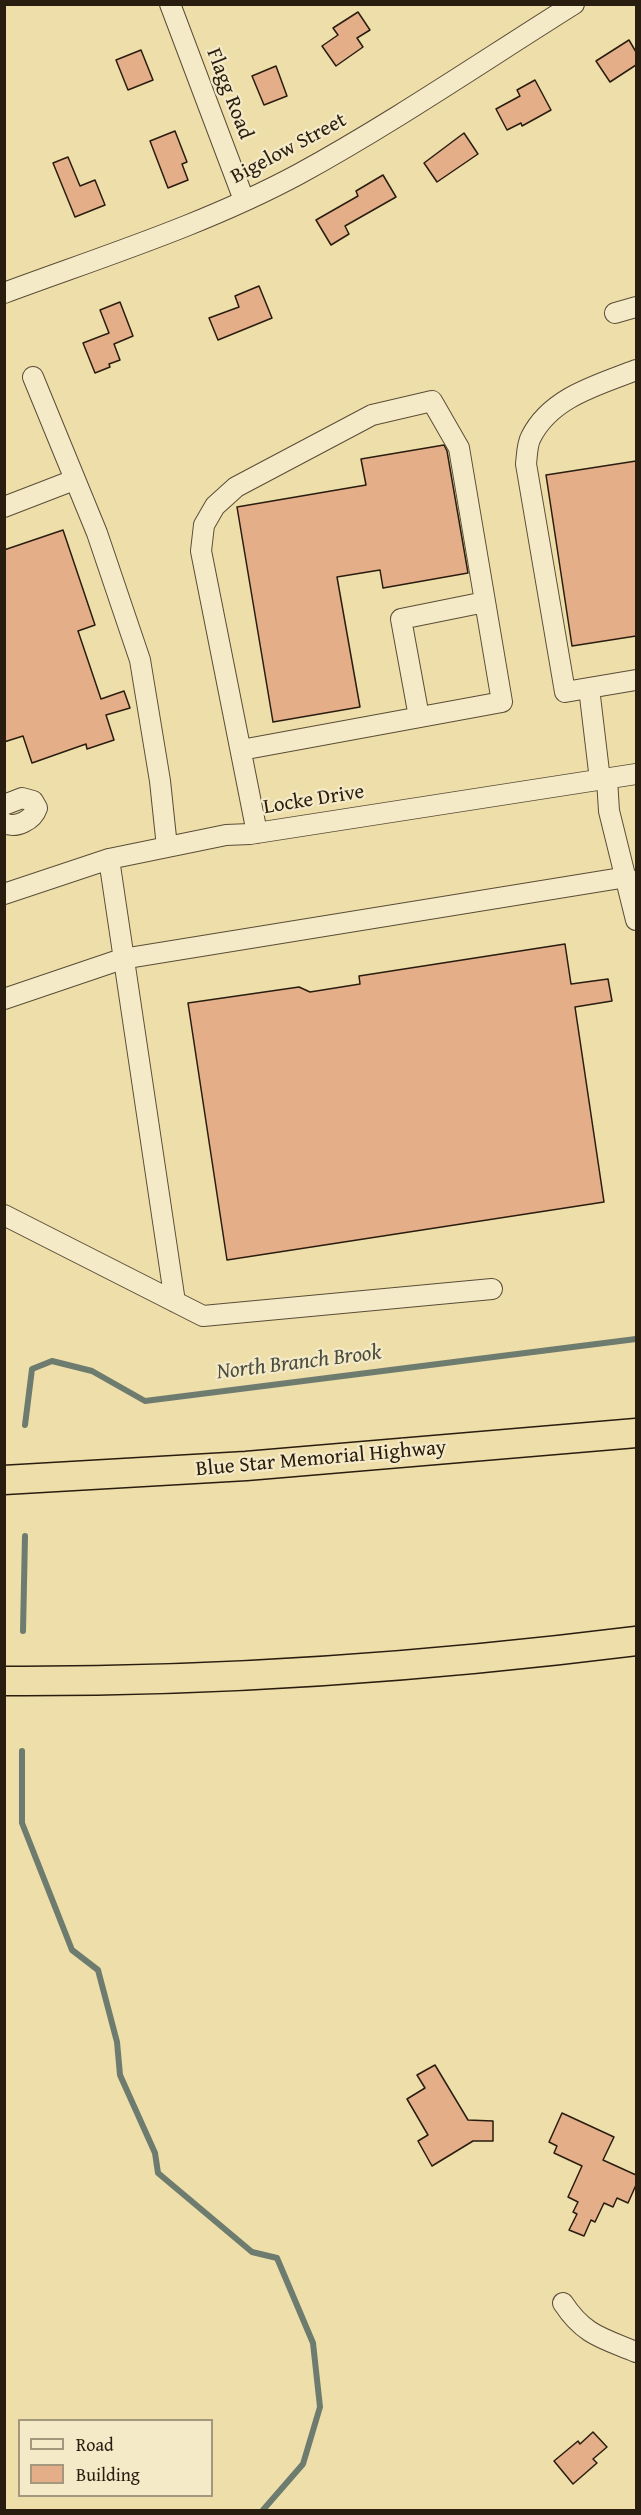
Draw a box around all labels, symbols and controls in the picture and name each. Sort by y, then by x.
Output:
street label: Flagg Road [200,45,258,143]
street label: Bigelow Street [227,108,351,190]
street label: Locke Drive [262,780,366,820]
water label: North Branch Brook [215,1340,383,1386]
street label: Blue Star Memorial Highway [195,1435,447,1483]
legend [18,2419,213,2497]
text: Road [76,2431,114,2458]
text: Building [76,2461,140,2488]

